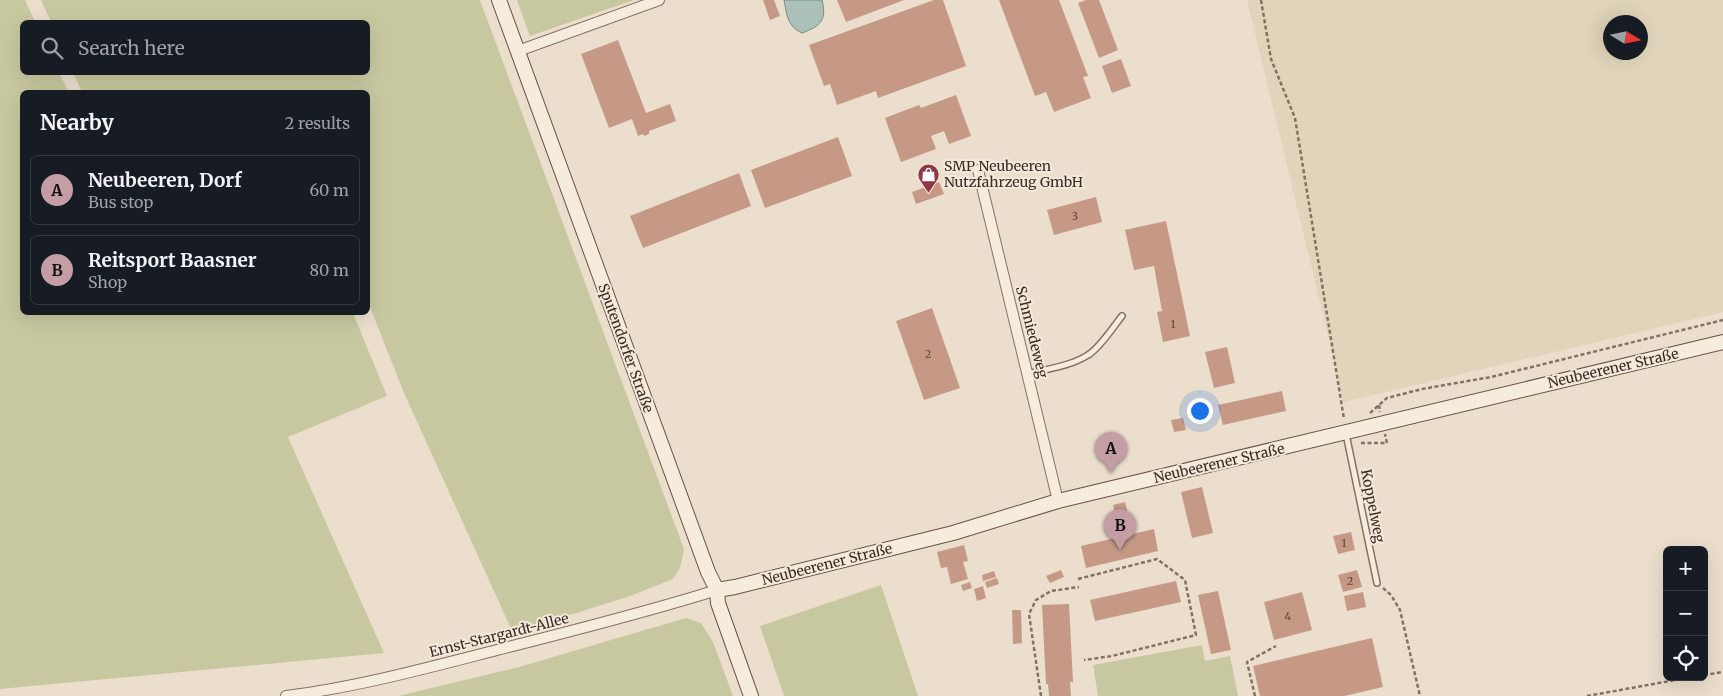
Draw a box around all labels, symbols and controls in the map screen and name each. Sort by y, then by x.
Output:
north arrow [1603,15,1648,60]
search box [20,20,370,75]
icon: search [38,34,66,62]
text: Search here [78,36,185,60]
text: Nearby [40,109,114,136]
text: 2 results [285,113,350,133]
place label: SMP Neubeeren Nutzfahrzeug GmbH [944,157,1083,191]
shop icon: SMP Neubeeren Nutzfahrzeug GmbH [916,162,940,193]
text: Neubeeren, Dorf [88,168,242,192]
text: A [51,180,63,200]
text: 60 m [309,180,349,200]
text: Bus stop [88,192,153,212]
house number: 3 [1072,209,1078,223]
text: Reitsport Baasner [88,248,257,272]
text: B [51,260,63,280]
text: 80 m [310,260,349,280]
text: Shop [88,272,127,292]
street label: Sputendorfer Straße [594,281,658,415]
street label: Schmiedeweg [1012,284,1052,380]
house number: 1 [1171,317,1176,331]
street label: Neubeerener Straße [1546,344,1680,392]
house number: 2 [925,347,931,361]
your location [1187,398,1213,424]
pin: A [1095,432,1127,473]
street label: Neubeerener Straße [1152,439,1286,487]
street label: Koppelweg [1357,468,1389,545]
pin: B [1104,509,1136,550]
house number: 1 [1342,536,1347,550]
street label: Neubeerener Straße [760,539,894,589]
map controls [1663,546,1708,681]
button: + [1663,546,1708,591]
house number: 2 [1347,574,1353,588]
button: − [1663,591,1708,636]
street label: Ernst-Stargardt-Allee [427,609,571,661]
house number: 4 [1285,609,1292,623]
button: locate [1663,636,1708,681]

